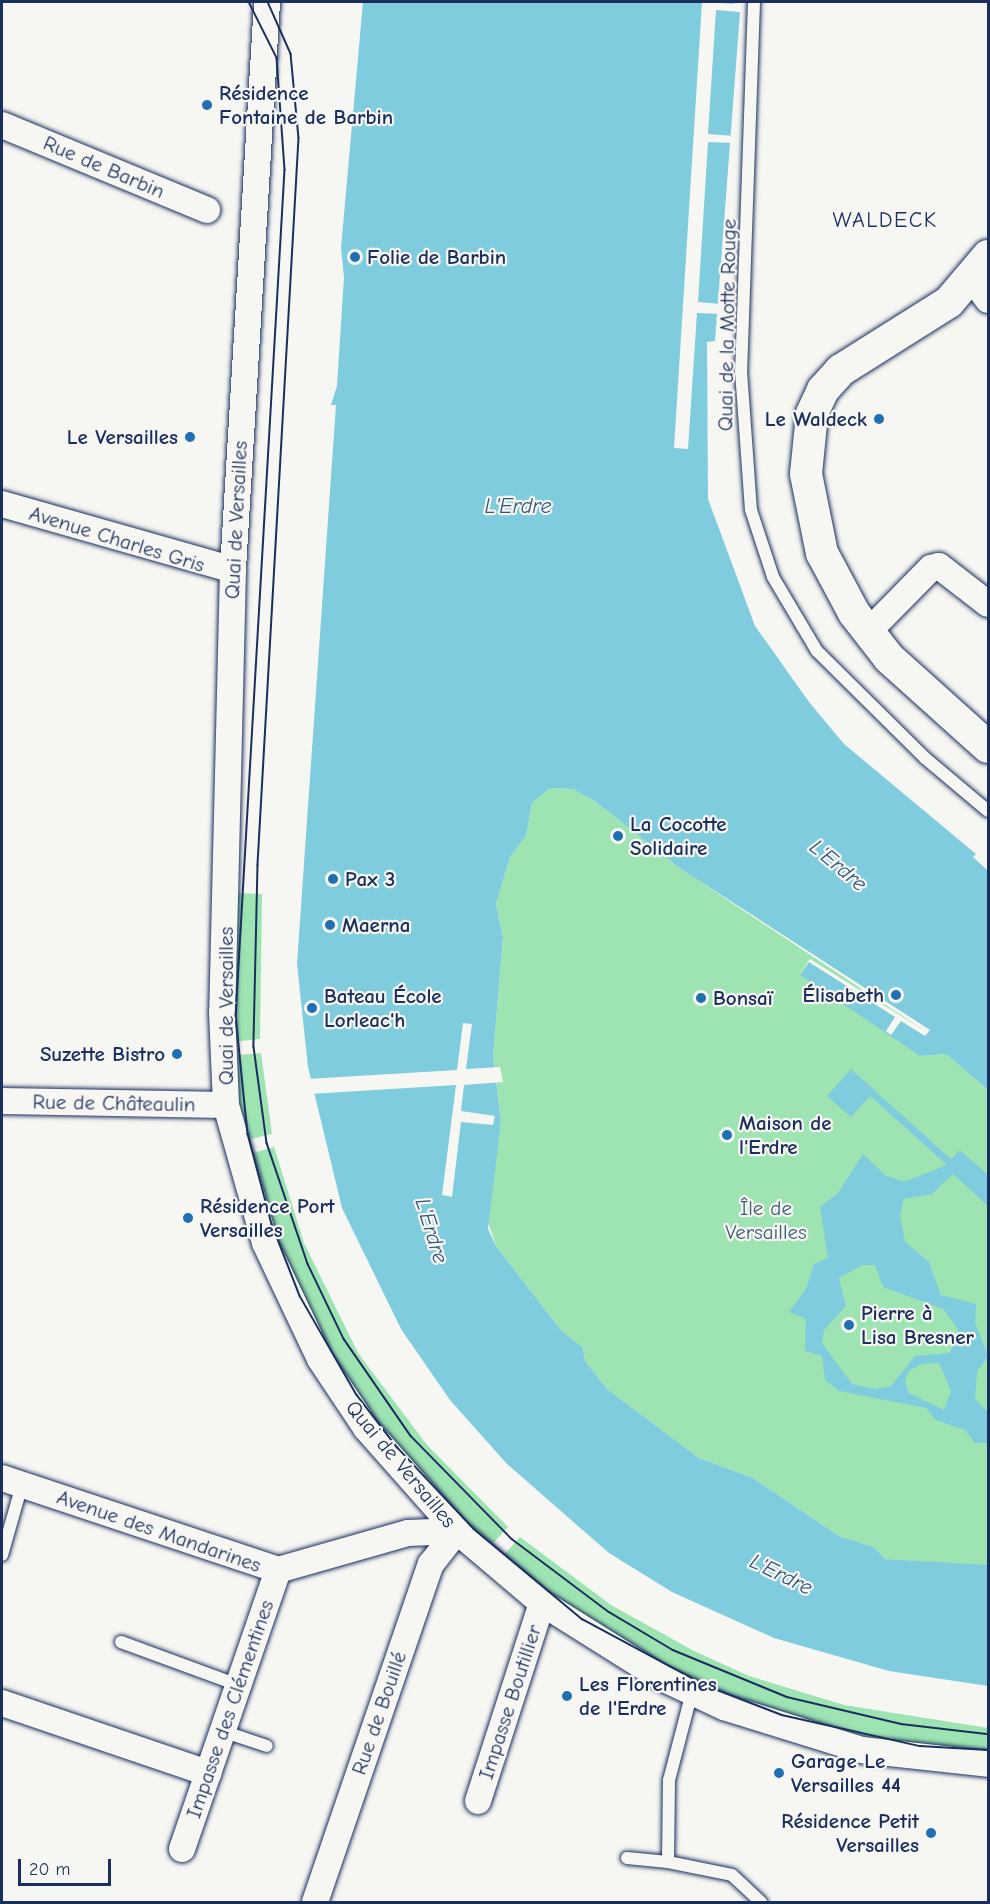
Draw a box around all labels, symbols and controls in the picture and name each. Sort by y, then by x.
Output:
place label: Résidence Fontaine de Barbin [219,80,393,130]
marker: Résidence Fontaine de Barbin [200,98,214,112]
street label: Rue de Barbin [40,130,168,204]
district label: WALDECK [833,208,937,234]
street label: Quai de la Motte Rouge [713,219,741,431]
place label: Folie de Barbin [367,244,506,270]
marker: Folie de Barbin [348,250,362,264]
place label: Le Waldeck [765,406,867,432]
marker: Le Waldeck [872,412,886,426]
place label: Le Versailles [67,424,178,450]
marker: Le Versailles [183,430,197,444]
street label: Quai de Versailles [219,440,253,600]
water label: L'Erdre [485,494,551,520]
street label: Avenue Charles Gris [26,500,208,578]
place label: La Cocotte Solidaire [630,811,727,861]
marker: La Cocotte Solidaire [611,829,625,843]
water label: L'Erdre [804,834,872,898]
place label: Pax 3 [345,866,395,892]
marker: Pax 3 [326,872,340,886]
place label: Maerna [342,912,410,938]
marker: Maerna [323,918,337,932]
street label: Quai de Versailles [213,927,239,1085]
place label: Élisabeth [803,982,884,1008]
place label: Bateau École Lorleac'h [324,983,442,1033]
place label: Bonsaï [713,985,773,1011]
marker: Élisabeth [889,988,903,1002]
marker: Bonsaï [694,991,708,1005]
marker: Bateau École Lorleac'h [305,1001,319,1015]
place label: Suzette Bistro [40,1041,165,1067]
marker: Suzette Bistro [170,1047,184,1061]
street label: Rue de Châteaulin [32,1089,196,1117]
place label: Maison de l'Erdre [739,1110,832,1160]
marker: Maison de l'Erdre [720,1128,734,1142]
place label: Résidence Port Versailles [200,1193,335,1243]
water label: L'Erdre [409,1195,453,1267]
park label: Île de Versailles [725,1195,807,1245]
marker: Résidence Port Versailles [181,1211,195,1225]
place label: Pierre à Lisa Bresner [861,1300,974,1350]
marker: Pierre à Lisa Bresner [842,1318,856,1332]
street label: Quai de Versailles [340,1395,462,1533]
street label: Avenue des Mandarines [54,1484,264,1578]
water label: L'Erdre [745,1548,817,1602]
street label: Impasse des Clémentines [181,1597,279,1821]
street label: Impasse Boutillier [473,1622,547,1782]
street label: Rue de Bouillé [346,1648,412,1778]
place label: Les Florentines de l'Erdre [579,1671,717,1721]
marker: Les Florentines de l'Erdre [560,1689,574,1703]
place label: Garage Le Versailles 44 [791,1748,901,1798]
marker: Garage Le Versailles 44 [772,1766,786,1780]
place label: Résidence Petit Versailles [781,1808,919,1858]
marker: Résidence Petit Versailles [924,1826,938,1840]
scale bar [21,1847,114,1885]
text: 20 m [29,1859,70,1880]

